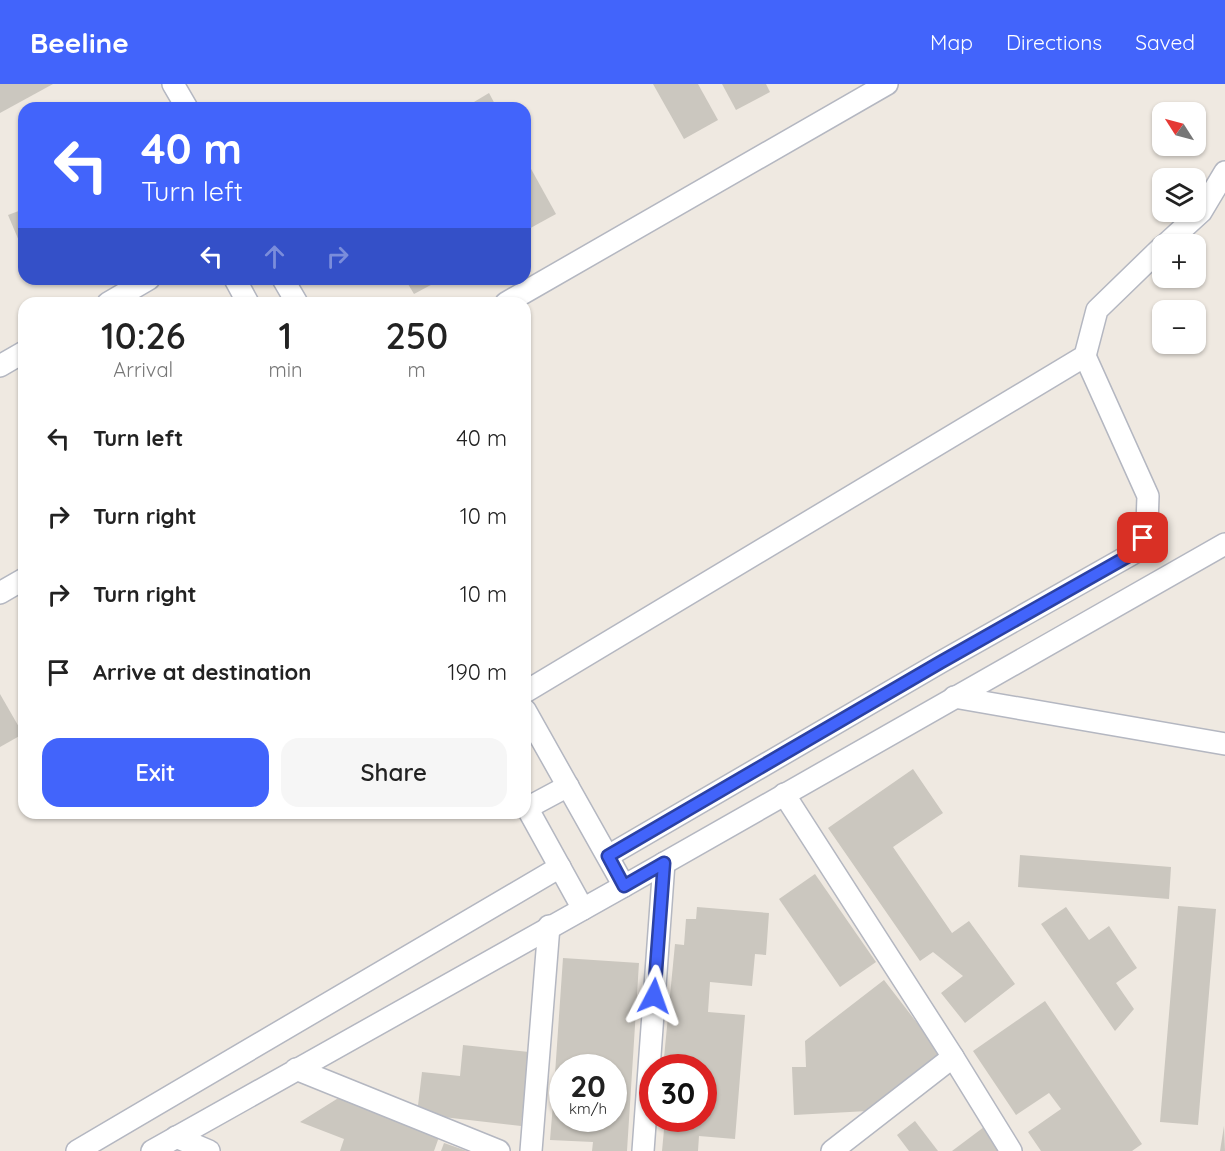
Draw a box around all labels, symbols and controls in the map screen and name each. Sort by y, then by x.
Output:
text: Beeline [30,25,129,60]
text: Map [930,29,973,55]
text: Directions [1006,29,1102,55]
text: Saved [1135,29,1195,55]
north arrow [1152,102,1206,156]
map controls [1152,102,1206,354]
text: 40 m [141,122,242,175]
icon: left [42,126,120,204]
button: layers [1152,168,1206,222]
text: Turn left [141,174,243,208]
button: + [1152,234,1206,288]
icon: left [195,240,228,273]
icon: ahead [258,240,291,273]
icon: right [321,240,354,273]
button: − [1152,300,1206,354]
text: 10:26 [101,313,185,358]
text: 1 [279,313,292,358]
text: 250 [385,313,448,358]
text: Arrival [113,357,173,382]
text: min [268,357,303,382]
text: m [408,357,426,382]
icon: left [42,422,75,455]
text: Turn left [93,424,183,452]
text: 40 m [456,424,507,452]
icon: right [42,500,75,533]
text: Turn right [93,502,197,530]
text: 10 m [460,502,507,530]
pin [1117,512,1168,563]
icon: arrive [1126,521,1159,554]
icon: right [42,578,75,611]
text: Turn right [93,580,197,608]
text: 10 m [460,580,507,608]
icon: arrive [42,656,75,689]
text: Arrive at destination [93,658,311,686]
text: 190 m [447,658,507,686]
button: Exit [42,738,269,807]
button: Share [281,738,507,807]
position arrow [622,964,686,1028]
speed limit sign: 30 [639,1054,717,1132]
text: 20 [570,1067,606,1105]
text: km/h [569,1099,607,1118]

